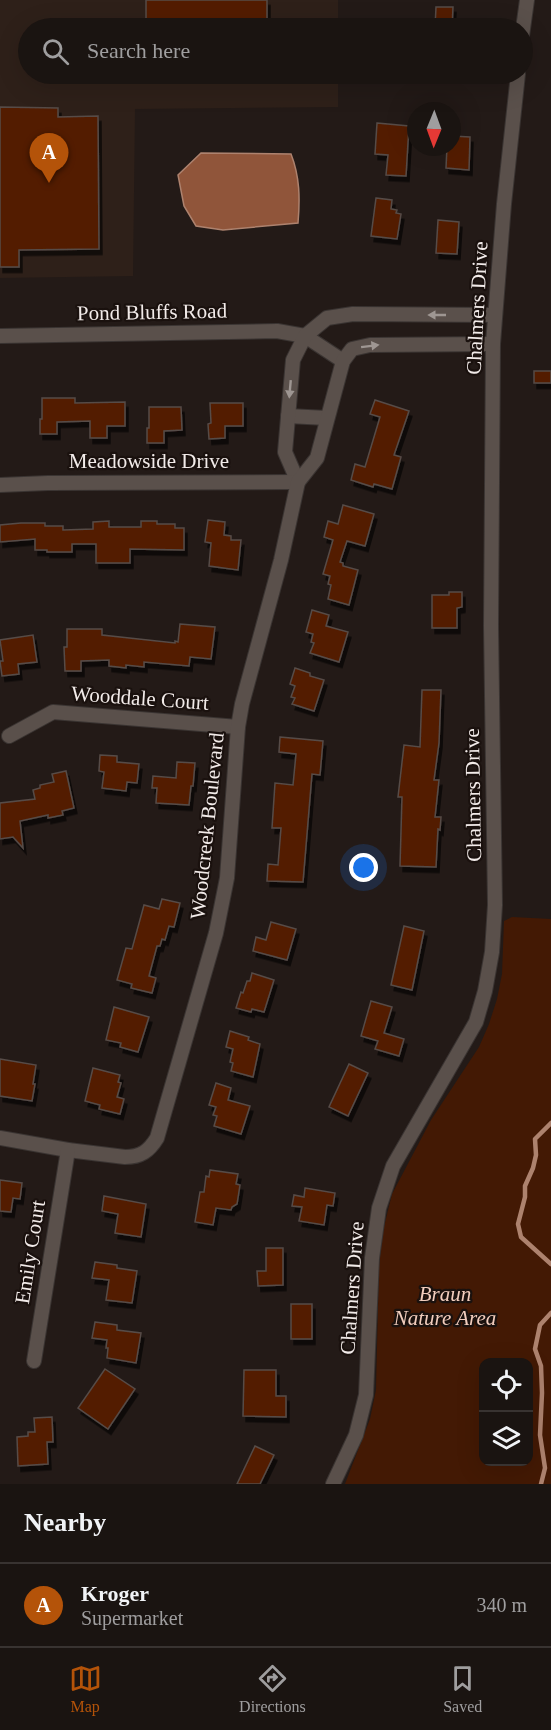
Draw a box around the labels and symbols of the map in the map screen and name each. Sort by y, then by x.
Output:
north arrow [407,102,461,156]
pin: A [29,134,68,183]
street label: Chalmers Drive [462,241,492,375]
street label: Pond Bluffs Road [77,299,228,325]
one-way arrow [427,310,446,320]
one-way arrow [361,342,380,351]
one-way arrow [286,380,295,399]
street label: Meadowside Drive [69,449,229,473]
street label: Wooddale Court [70,681,210,715]
street label: Chalmers Drive [460,728,486,862]
street label: Woodcreek Boulevard [185,731,229,921]
your location [349,853,378,882]
street label: Emily Court [10,1198,50,1305]
street label: Chalmers Drive [335,1221,369,1355]
park label: Braun Nature Area [393,1282,496,1330]

